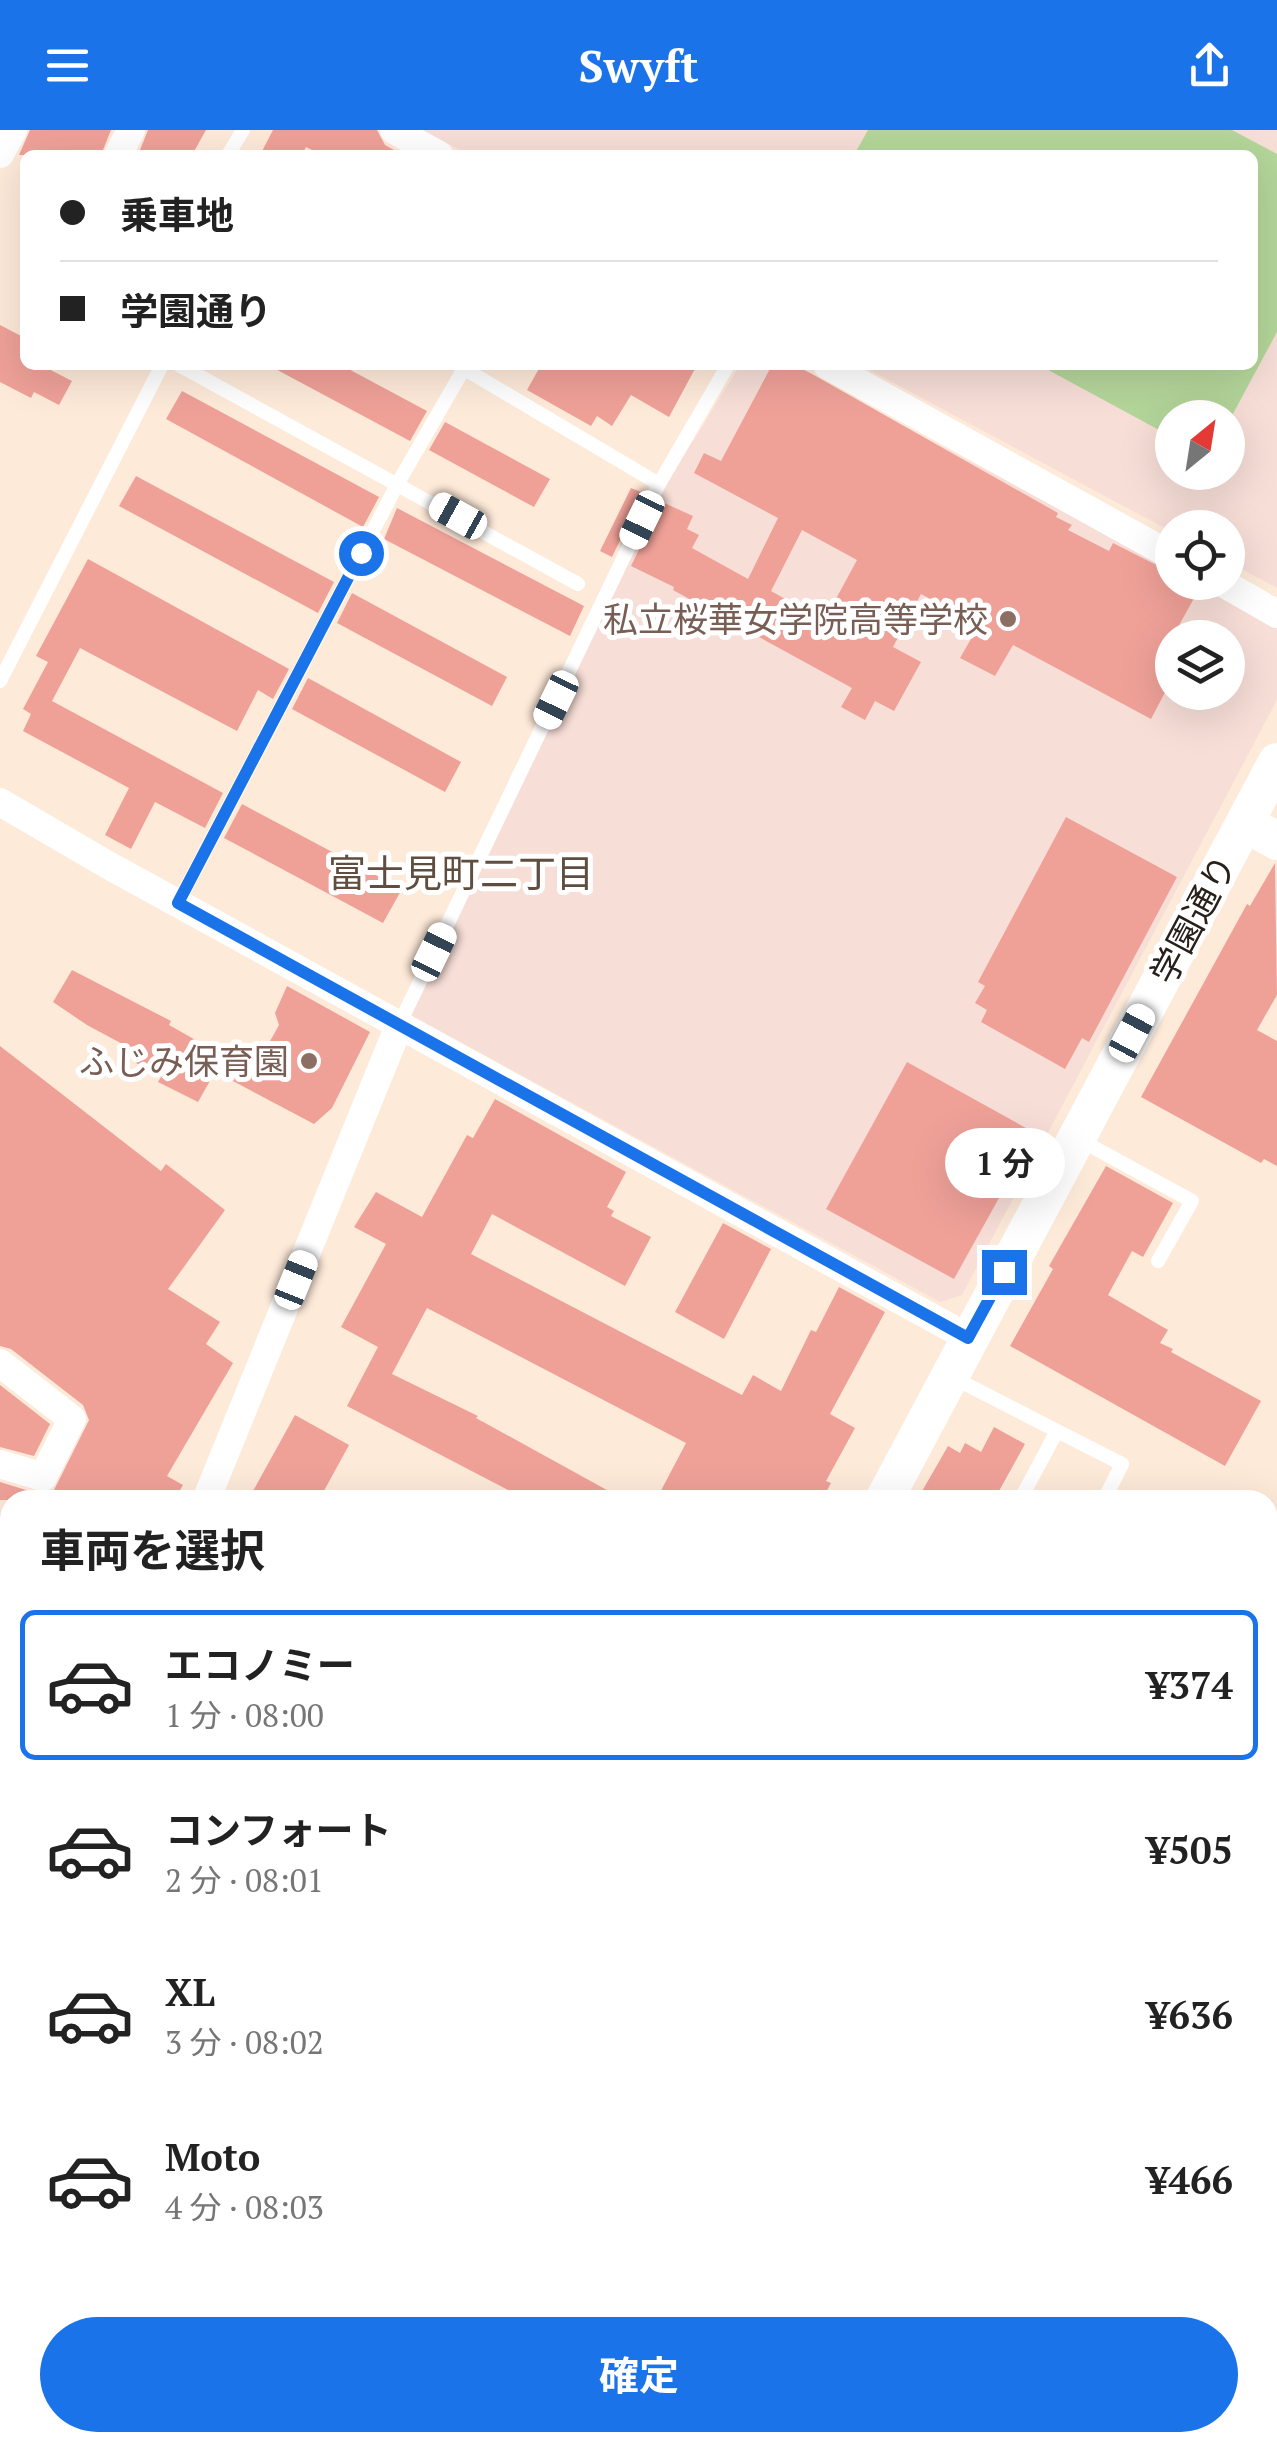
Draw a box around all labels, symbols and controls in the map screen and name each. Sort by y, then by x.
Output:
text: Swyft [579,35,698,95]
icon: menu [40,38,95,93]
icon: share [1182,38,1237,93]
text: 乗車地 [120,190,234,240]
text: 学園通り [120,286,272,336]
north arrow [1155,400,1245,490]
map controls [1155,400,1245,710]
car [615,486,669,554]
car [424,488,492,544]
button: locate [1155,510,1245,600]
route start [339,531,384,576]
place label: 私立桜華女学院高等学校 [603,596,988,642]
marker: 私立桜華女学院高等学校 [997,608,1019,630]
button: layers [1155,620,1245,710]
car [529,666,583,734]
street label: 学園通り [1140,846,1246,992]
district label: 富士見町二丁目 [328,848,594,898]
car [407,918,461,986]
car [1105,999,1159,1067]
place label: ふじみ保育園 [79,1038,289,1084]
marker: ふじみ保育園 [298,1050,320,1072]
callout: 1 分 [944,1127,1064,1197]
text: 1 分 [976,1142,1034,1184]
car [271,1247,321,1313]
route end [982,1250,1027,1295]
text: 車両を選択 [40,1520,265,1580]
icon: car [45,1640,135,1730]
text: エコノミー [165,1640,355,1690]
text: ¥374 [1147,1660,1233,1710]
text: 1 分 · 08:00 [165,1694,324,1736]
icon: car [45,1805,135,1895]
text: コンフォート [165,1805,392,1855]
text: ¥505 [1147,1825,1233,1875]
text: 2 分 · 08:01 [165,1859,324,1901]
text: XL [165,1967,215,2017]
icon: car [45,1970,135,2060]
text: ¥636 [1147,1990,1233,2040]
text: 3 分 · 08:02 [165,2021,324,2063]
text: Moto [165,2132,260,2182]
icon: car [45,2135,135,2225]
text: ¥466 [1147,2155,1233,2205]
text: 4 分 · 08:03 [165,2186,324,2228]
button: 確定 [40,2317,1238,2432]

